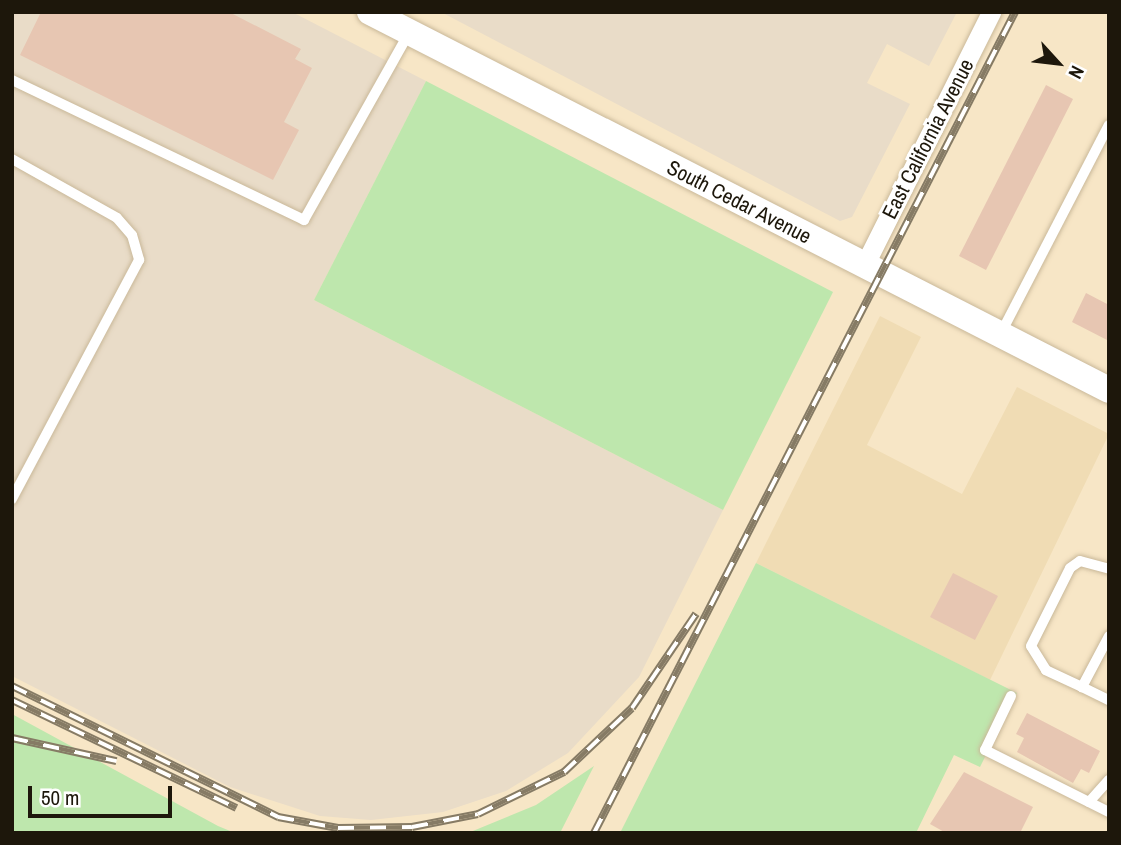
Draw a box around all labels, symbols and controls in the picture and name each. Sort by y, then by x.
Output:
north arrow [1023,28,1093,98]
street label: East California Avenue [877,55,979,223]
text: N [1063,62,1091,83]
street label: South Cedar Avenue [662,155,816,249]
scale bar [32,772,175,816]
text: 50 m [41,783,79,812]

